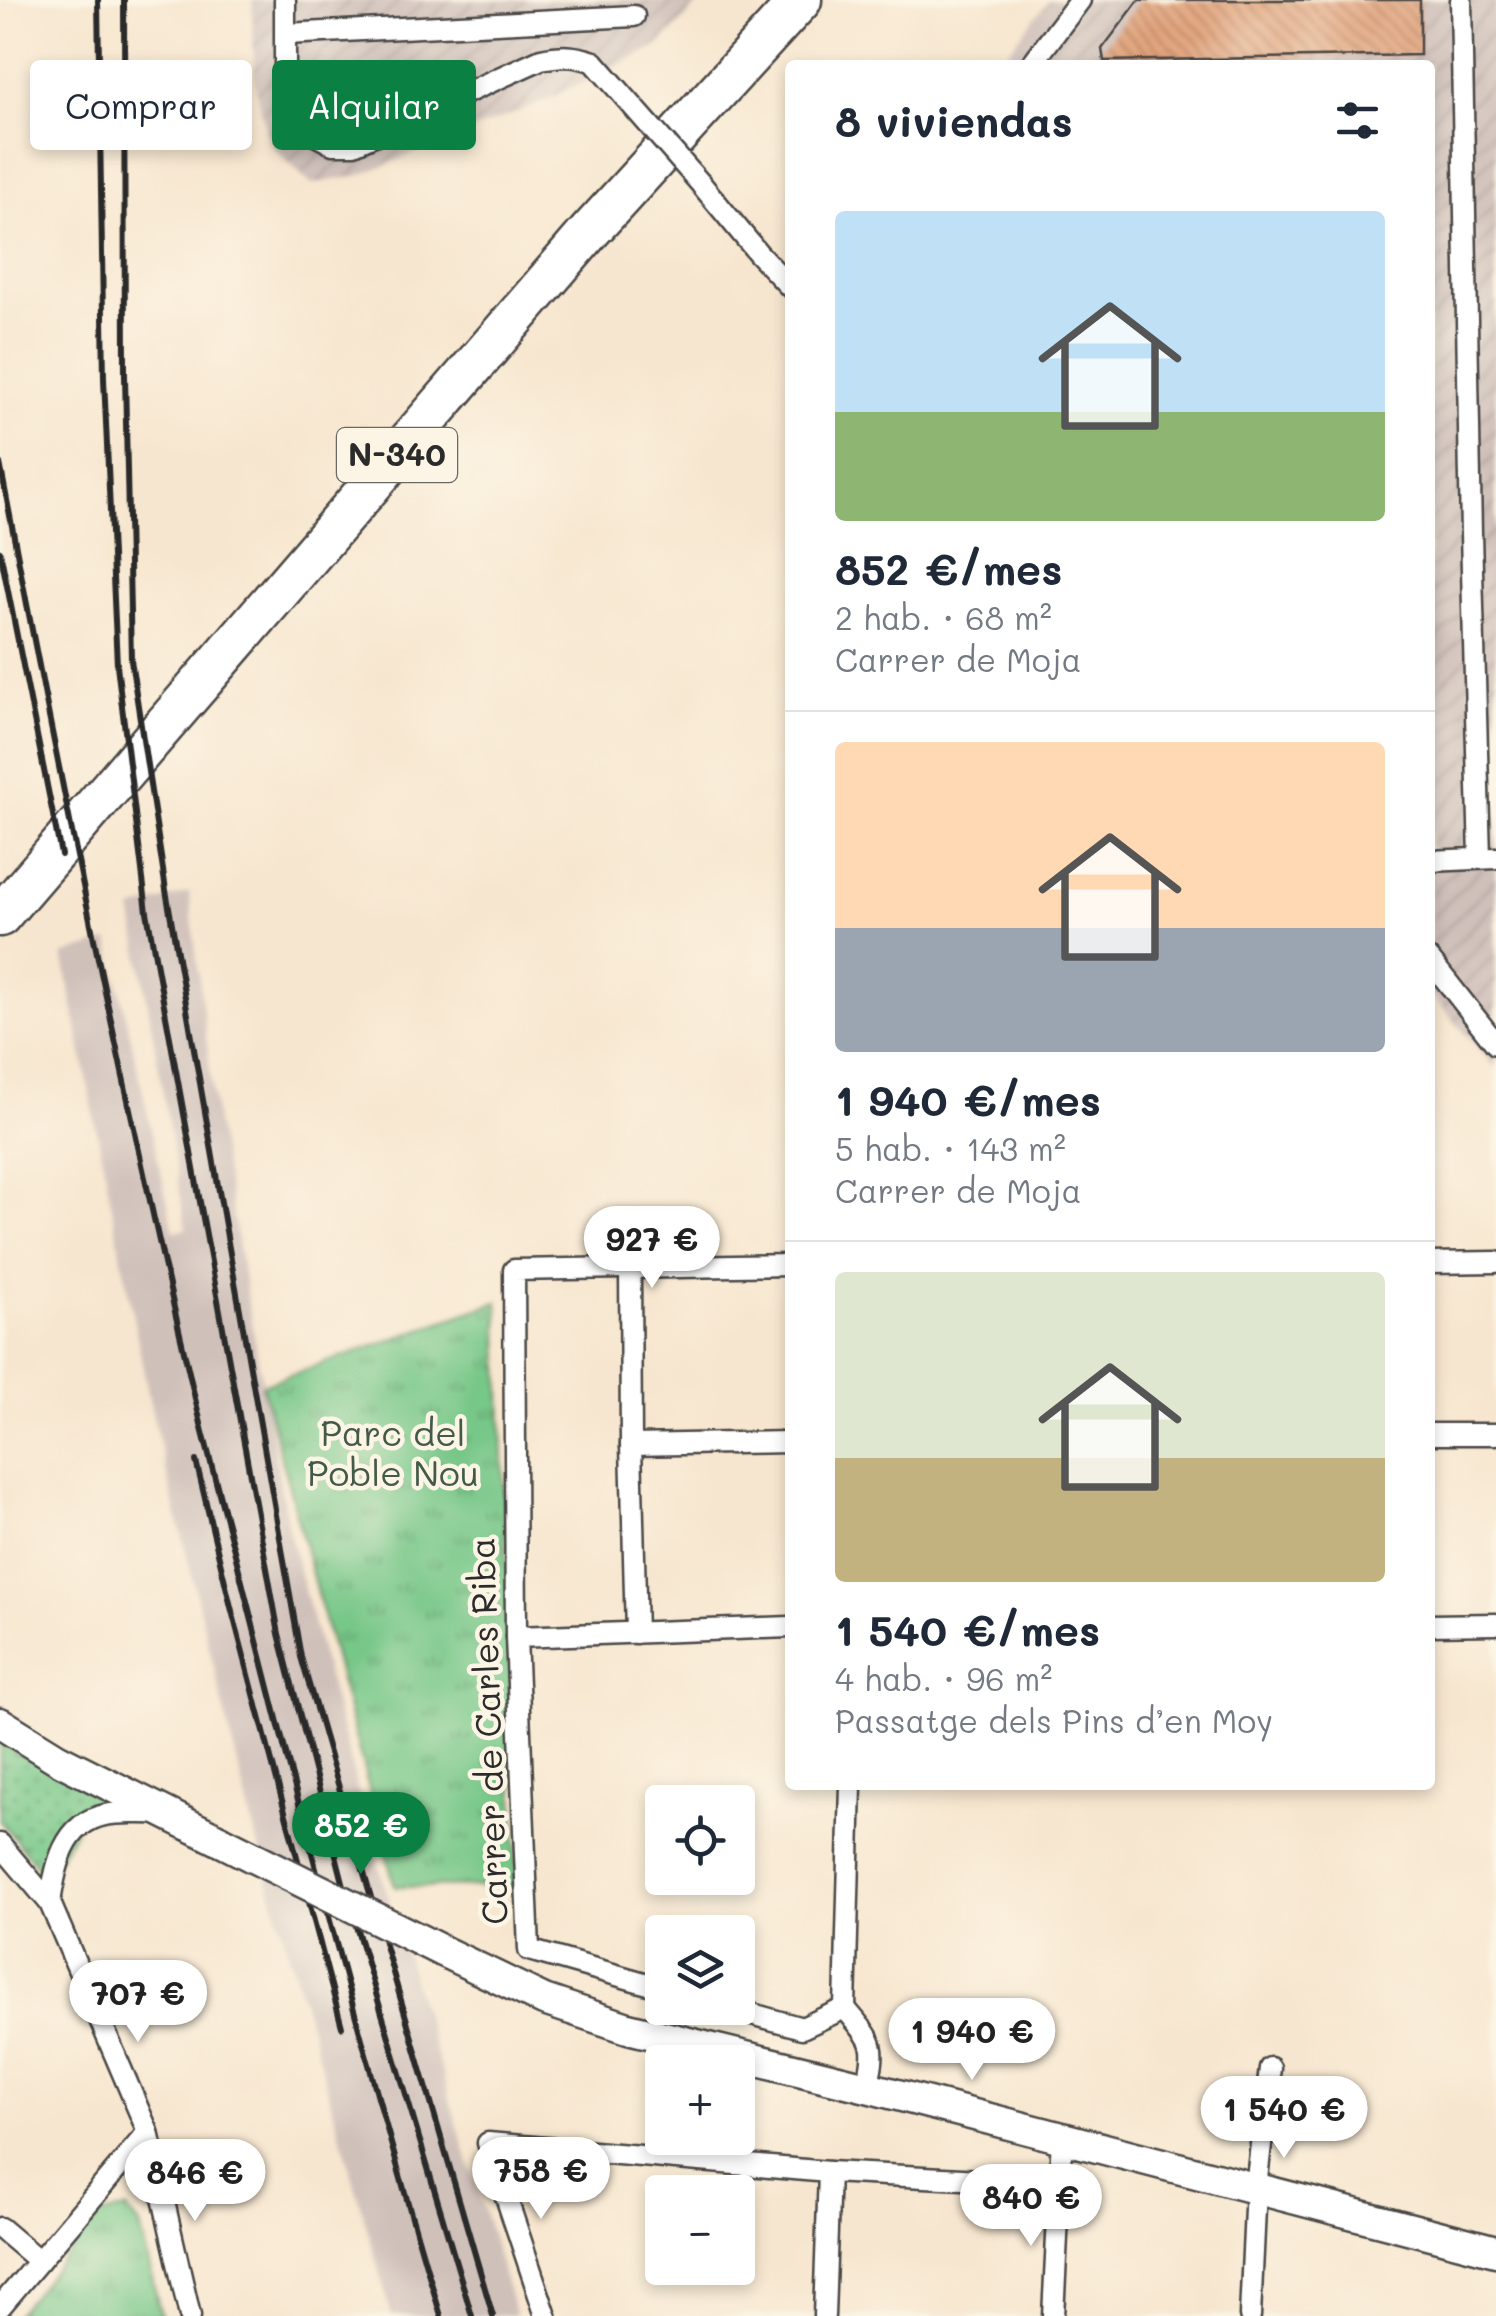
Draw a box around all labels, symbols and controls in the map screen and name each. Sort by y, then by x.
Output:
chip: Comprar [30,60,252,150]
chip: Alquilar [272,60,476,150]
text: 8 viviendas [835,93,1073,148]
icon: filters [1330,93,1385,148]
icon: home [1020,276,1200,456]
road number: N-340 [337,428,457,482]
text: 852 €/mes [835,541,1062,596]
text: 2 hab. · 68 m² [835,596,1052,638]
text: Carrer de Moja [835,638,1082,680]
icon: home [1020,807,1200,987]
text: 1 940 €/mes [835,1072,1101,1127]
text: 5 hab. · 143 m² [835,1127,1066,1169]
text: Carrer de Moja [835,1169,1082,1211]
pin: 927 € [582,1206,722,1291]
text: 927 € [606,1217,698,1259]
icon: home [1020,1337,1200,1517]
park label: Parc del Poble Nou [307,1409,479,1495]
street label: Carrer de Carles Riba [457,1537,517,1926]
text: 1 540 €/mes [835,1602,1100,1657]
text: 4 hab. · 96 m² [835,1657,1052,1699]
text: Passatge dels Pins d’en Moy [835,1699,1273,1741]
map controls [645,1785,755,2285]
button: locate [645,1785,755,1895]
pin: 852 € [291,1792,431,1877]
text: 852 € [314,1803,408,1845]
button: layers [645,1915,755,2025]
pin: 707 € [68,1960,208,2045]
text: 707 € [91,1971,185,2013]
pin: 1 940 € [880,1998,1064,2083]
text: 1 940 € [910,2009,1034,2051]
button: + [645,2045,755,2155]
pin: 1 540 € [1192,2076,1376,2161]
text: 1 540 € [1223,2087,1345,2129]
pin: 758 € [471,2137,611,2222]
pin: 846 € [125,2139,265,2224]
text: 758 € [494,2148,588,2190]
text: 846 € [147,2150,243,2192]
pin: 840 € [961,2164,1101,2249]
button: − [645,2175,755,2285]
text: 840 € [982,2175,1080,2217]

